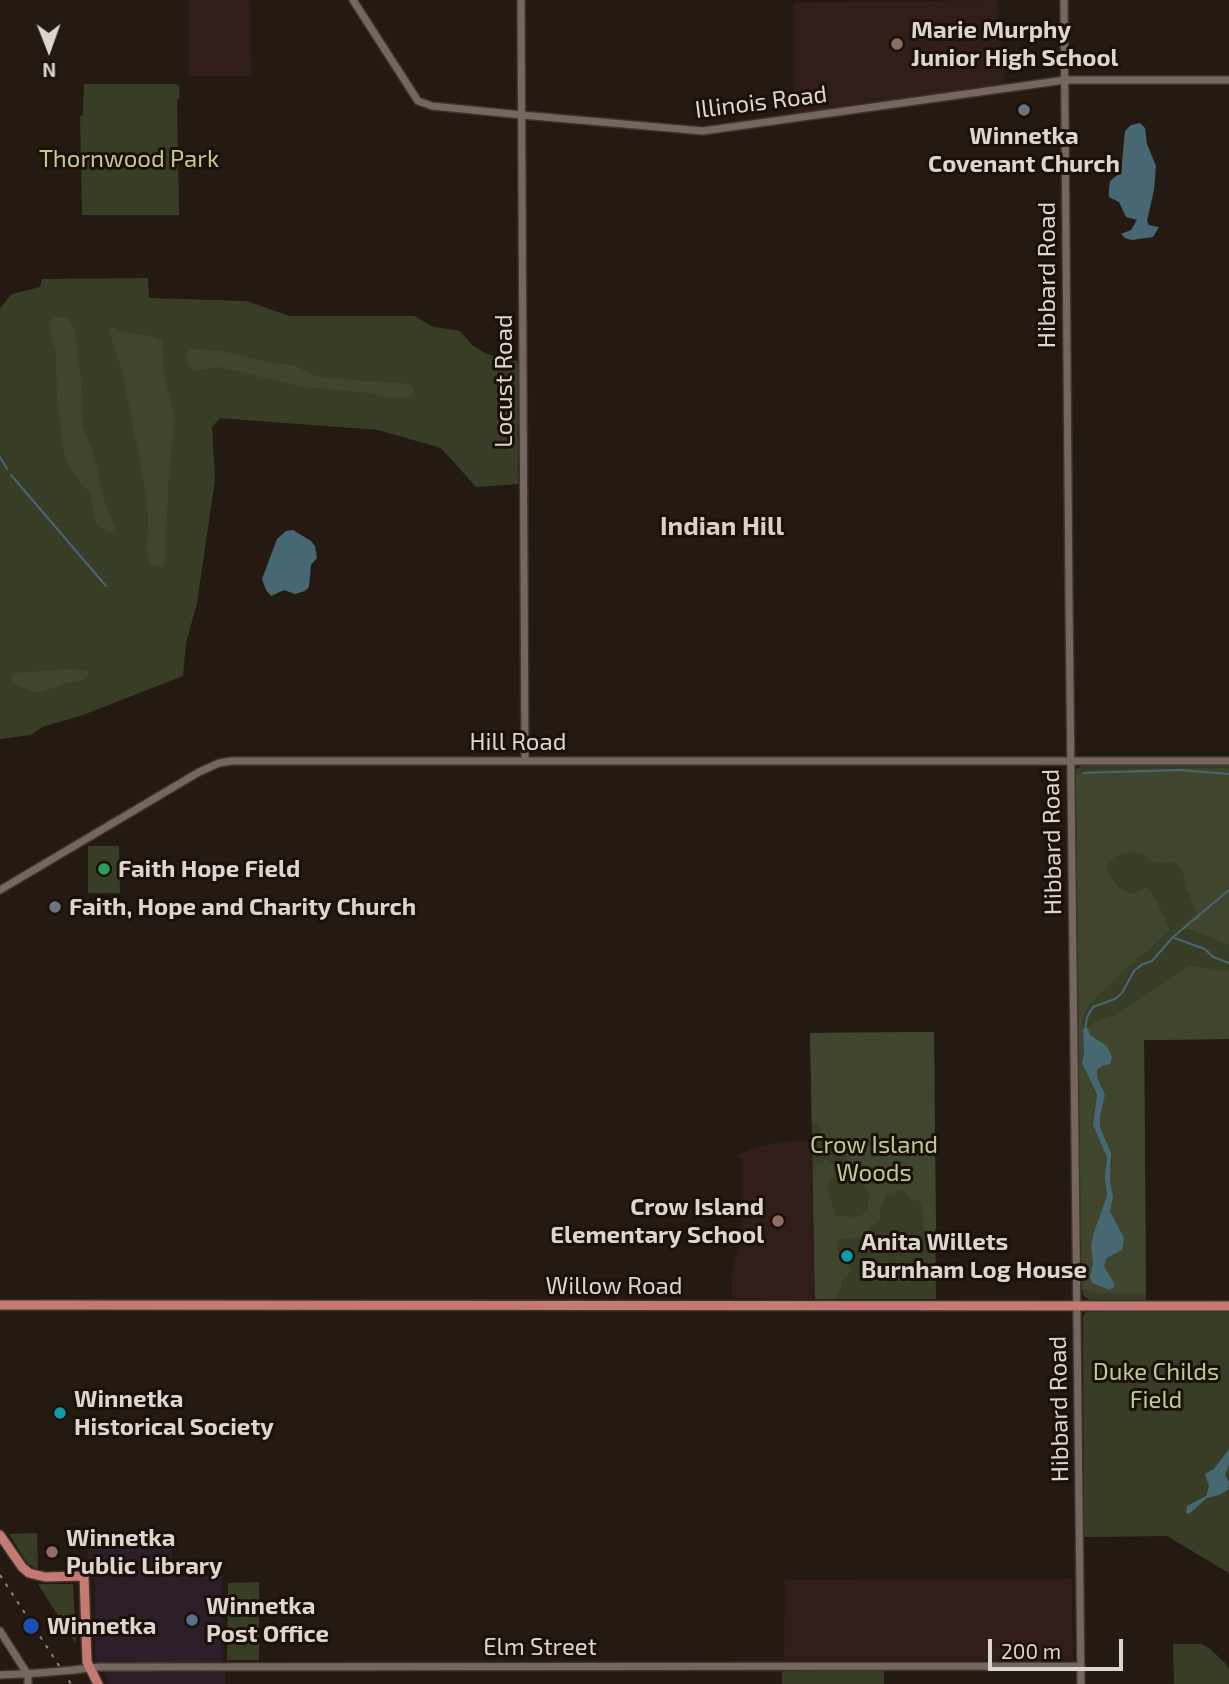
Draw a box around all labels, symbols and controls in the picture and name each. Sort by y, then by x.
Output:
north arrow [14,14,84,84]
place label: Marie Murphy Junior High School [911,16,1118,72]
marker: Marie Murphy Junior High School [889,36,905,52]
text: N [42,59,56,82]
street label: Illinois Road [693,80,829,124]
marker: Winnetka Covenant Church [1016,102,1032,118]
place label: Winnetka Covenant Church [928,122,1120,178]
park label: Thornwood Park [39,145,219,173]
street label: Hibbard Road [1033,202,1061,348]
street label: Locust Road [490,314,518,448]
district label: Indian Hill [660,510,784,542]
street label: Hill Road [470,728,566,756]
street label: Hibbard Road [1036,769,1068,915]
place label: Faith Hope Field [118,855,300,883]
marker: Faith Hope Field [96,861,112,877]
place label: Faith, Hope and Charity Church [69,893,416,921]
marker: Faith, Hope and Charity Church [47,899,63,915]
park label: Crow Island Woods [810,1131,938,1187]
place label: Crow Island Elementary School [550,1193,764,1249]
marker: Crow Island Elementary School [770,1213,786,1229]
place label: Anita Willets Burnham Log House [861,1228,1087,1284]
marker: Anita Willets Burnham Log House [839,1248,855,1264]
street label: Willow Road [546,1272,682,1300]
street label: Hibbard Road [1043,1336,1075,1482]
park label: Duke Childs Field [1093,1358,1219,1414]
place label: Winnetka Historical Society [74,1385,274,1441]
marker: Winnetka Historical Society [52,1405,68,1421]
place label: Winnetka Public Library [66,1524,223,1580]
marker: Winnetka Public Library [44,1544,60,1560]
place label: Winnetka Post Office [206,1592,329,1648]
place label: Winnetka [47,1612,156,1640]
marker: Winnetka Post Office [184,1612,200,1628]
marker: Winnetka [21,1616,41,1636]
scale bar [991,1624,1126,1668]
street label: Elm Street [483,1633,597,1661]
text: 200 m [1001,1638,1061,1663]

